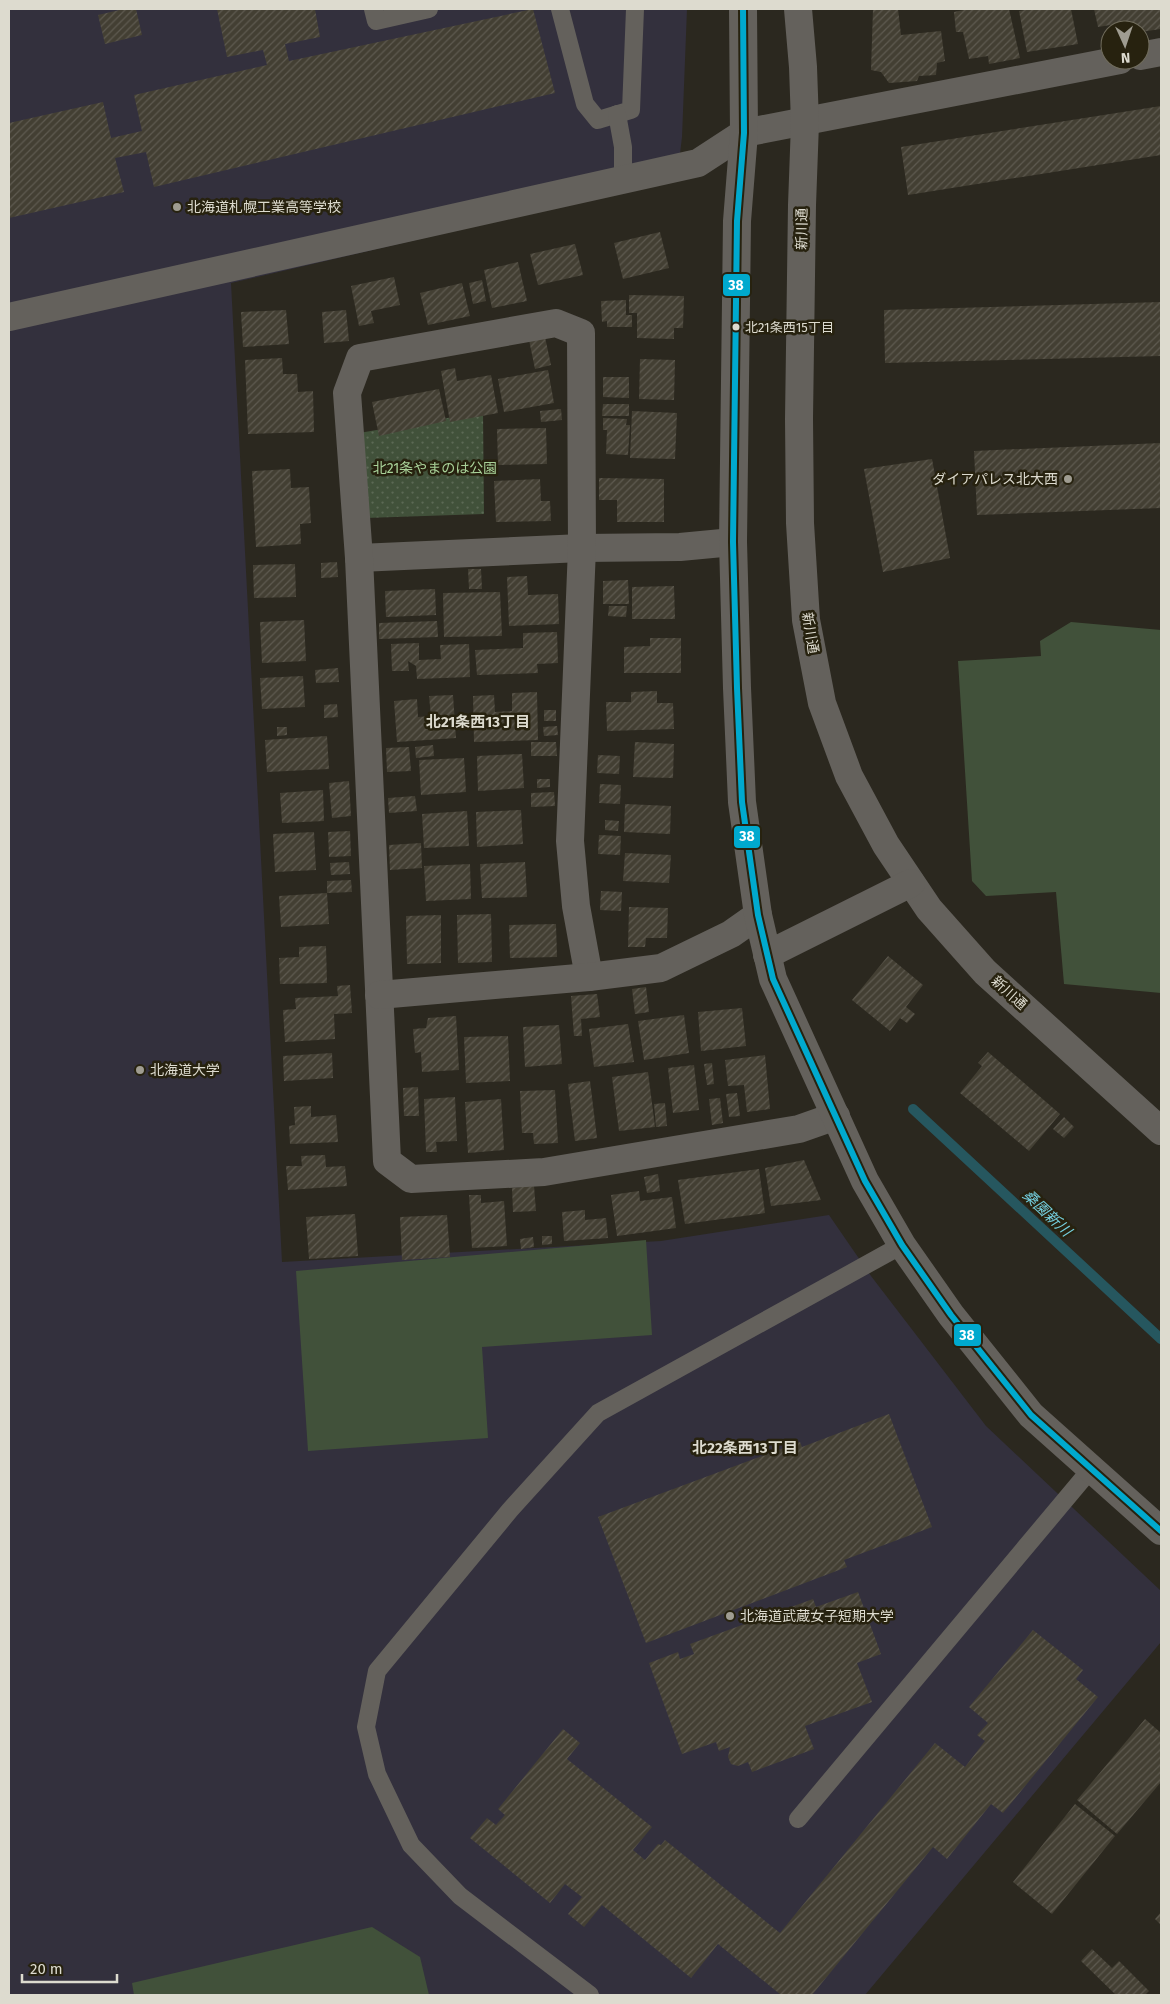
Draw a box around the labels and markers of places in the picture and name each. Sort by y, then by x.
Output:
place label: 北海道札幌工業高等学校 [187,199,341,216]
marker: 北海道札幌工業高等学校 [171,201,183,213]
place label: 北21条西15丁目 [745,320,834,335]
marker: 北21条西15丁目 [731,322,741,332]
place label: ダイアパレス北大西 [932,471,1058,488]
marker: ダイアパレス北大西 [1062,473,1074,485]
place label: 北海道大学 [150,1062,220,1079]
marker: 北海道大学 [134,1064,146,1076]
place label: 北海道武蔵女子短期大学 [740,1608,894,1625]
marker: 北海道武蔵女子短期大学 [724,1610,736,1622]

